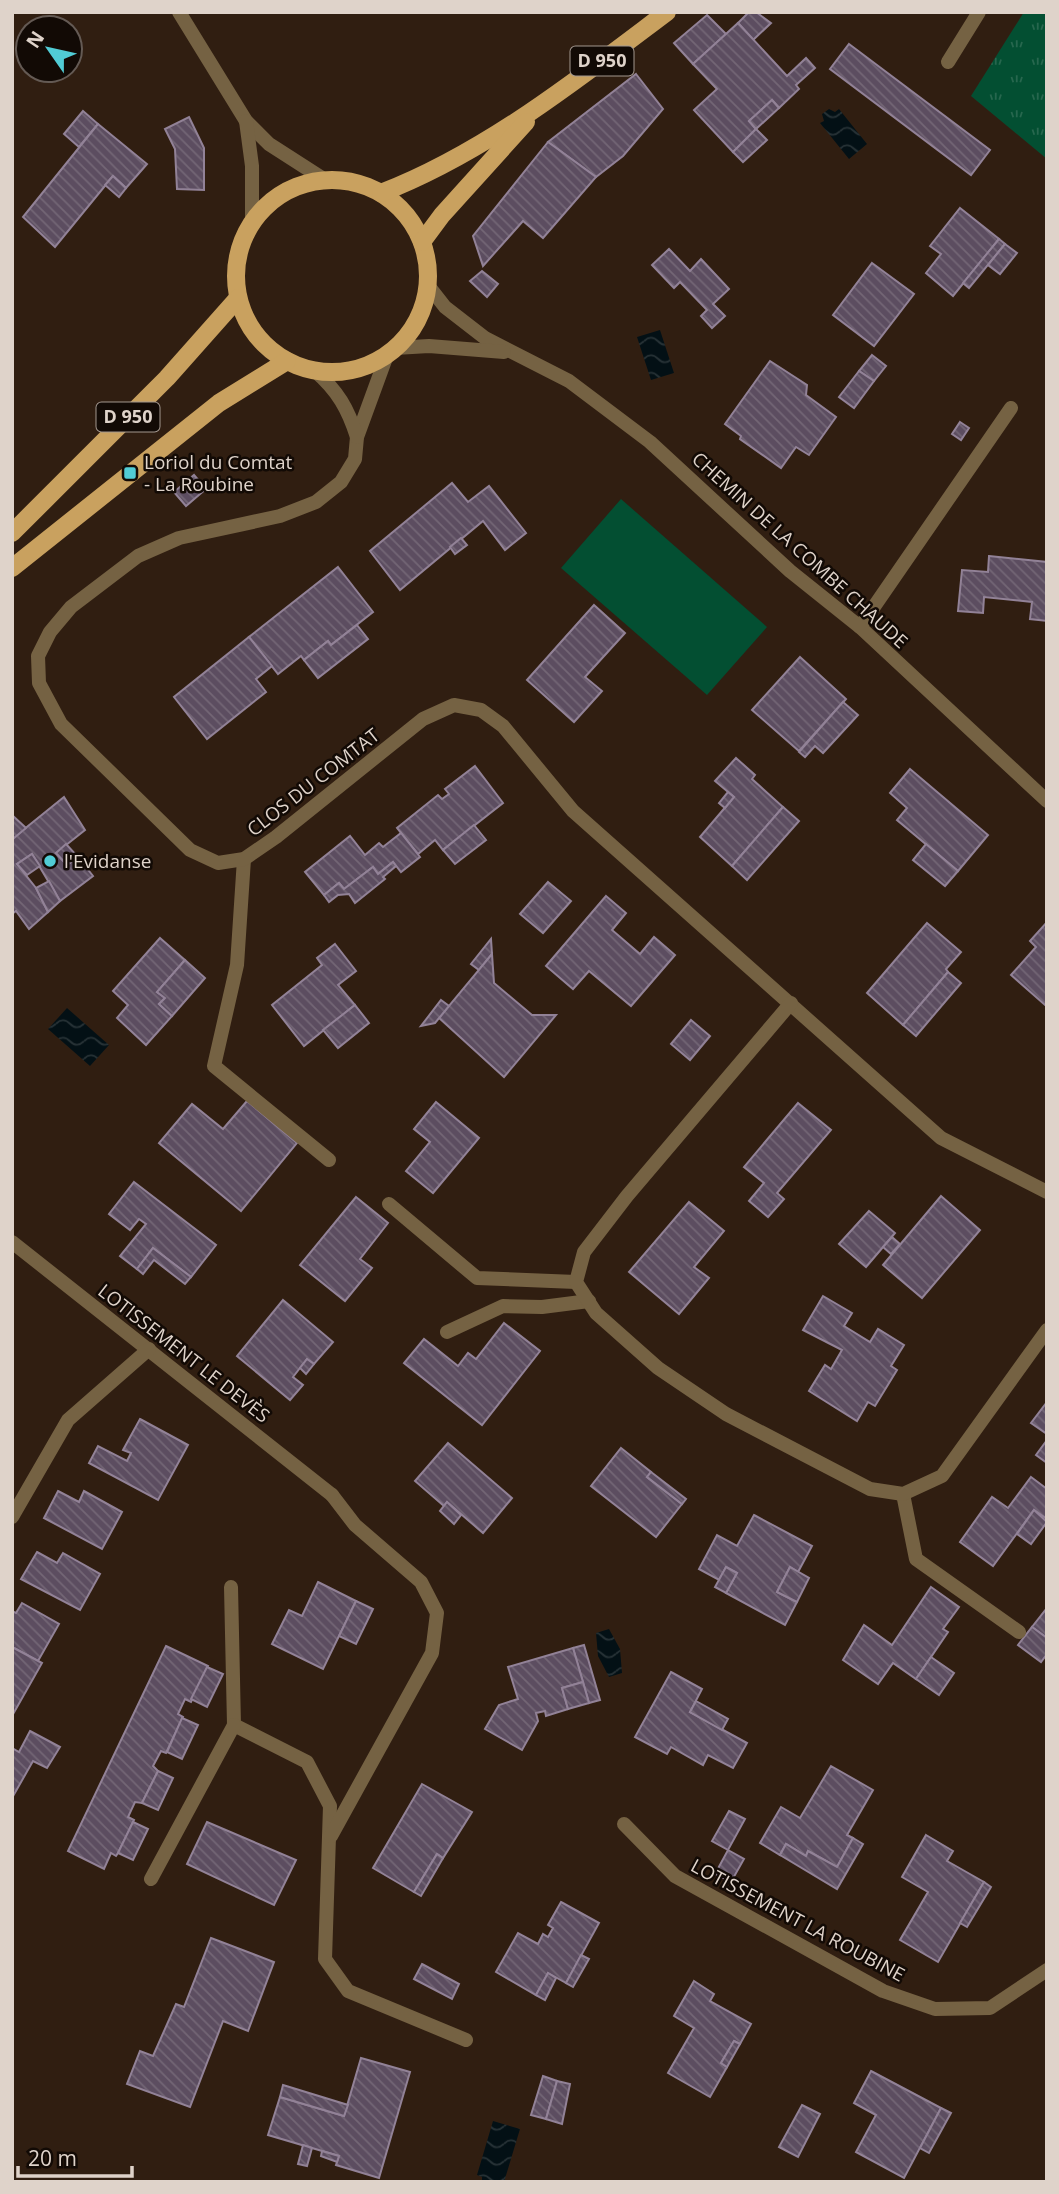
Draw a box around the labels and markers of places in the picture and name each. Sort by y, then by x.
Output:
place label: Loriol du Comtat - La Roubine [144,449,293,497]
marker: Loriol du Comtat - La Roubine [122,465,138,481]
place label: l'Evidanse [64,848,151,874]
marker: l'Evidanse [42,853,58,869]

